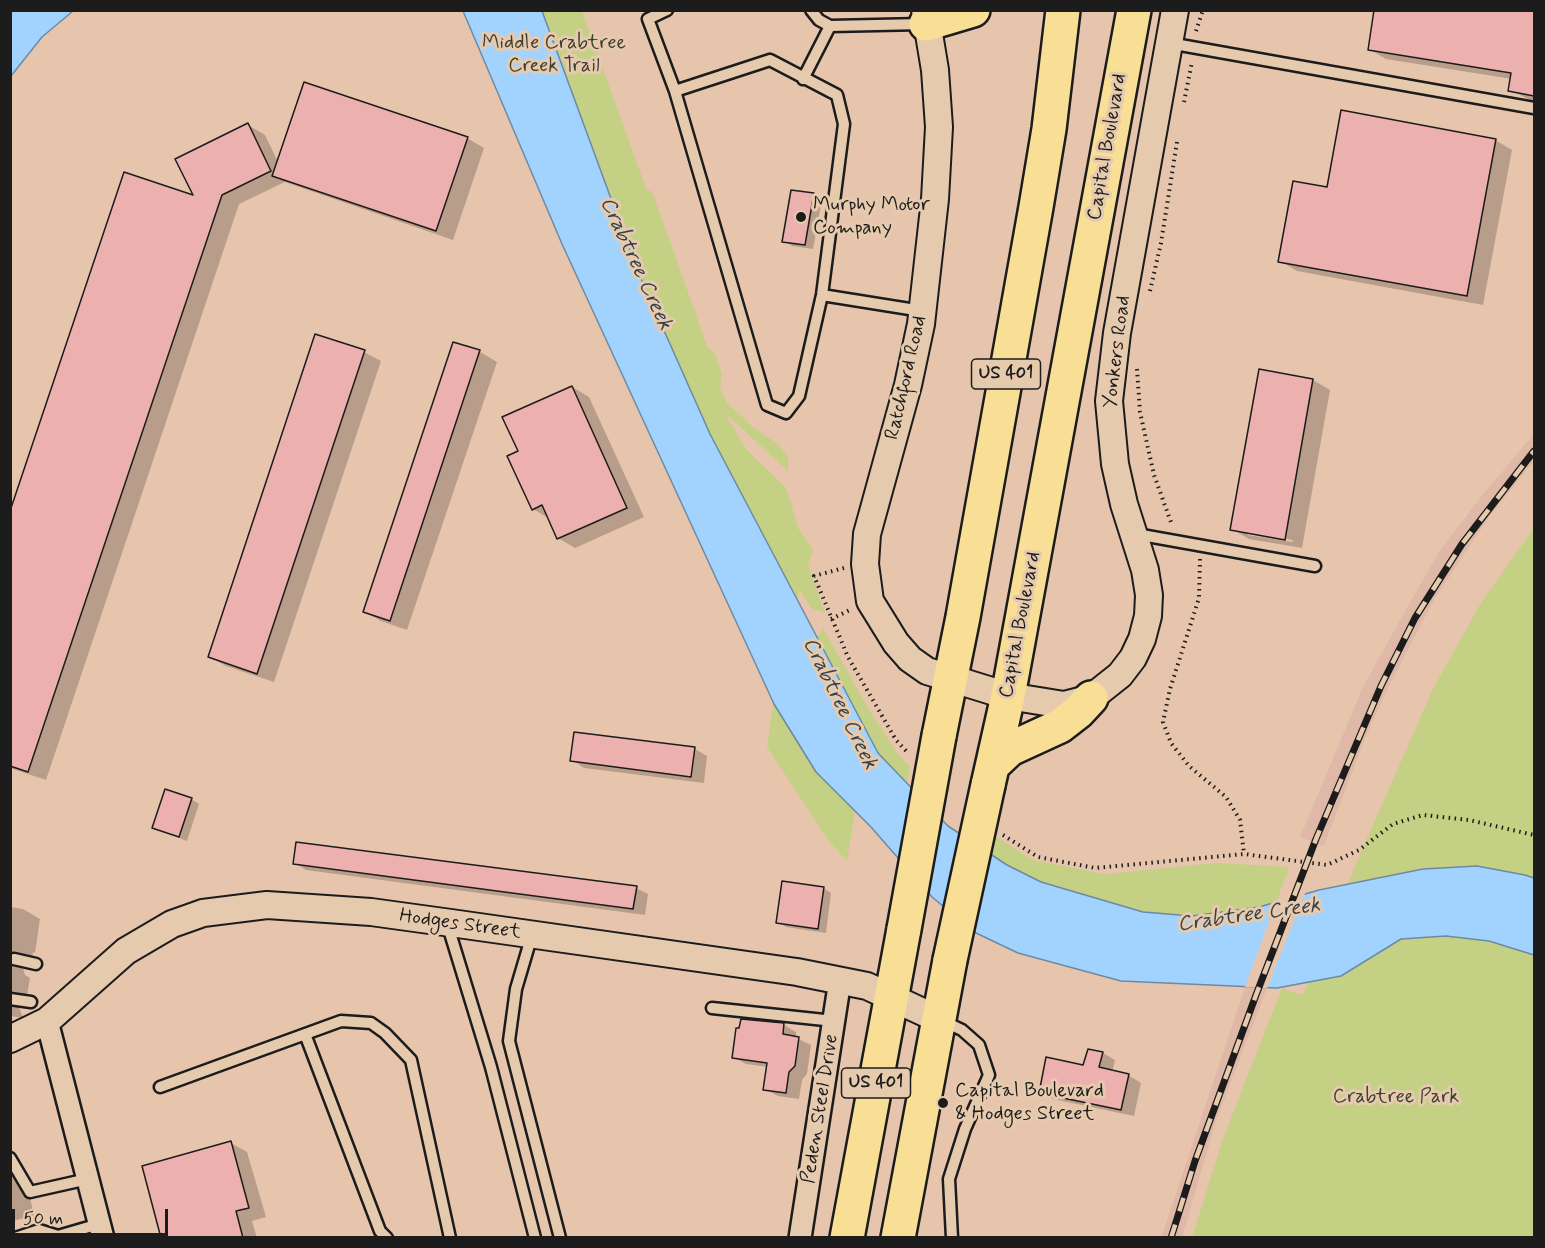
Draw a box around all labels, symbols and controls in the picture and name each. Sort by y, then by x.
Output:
park label: Middle Crabtree Creek Trail [482,32,626,79]
street label: Capital Boulevard [1083,72,1133,222]
water label: Crabtree Creek [593,194,677,334]
place label: Murphy Motor Company [813,194,930,241]
marker: Murphy Motor Company [794,210,808,224]
street label: Yonkers Road [1099,294,1137,410]
street label: Ratchford Road [881,314,933,442]
road number: US 401 [972,359,1040,389]
street label: Capital Boulevard [995,550,1047,700]
water label: Crabtree Creek [796,634,882,774]
water label: Crabtree Creek [1176,894,1322,938]
street label: Hodges Street [398,905,522,945]
street label: Peden Steel Drive [797,1033,845,1185]
road number: US 401 [842,1068,910,1098]
place label: Capital Boulevard & Hodges Street [955,1080,1104,1127]
park label: Crabtree Park [1333,1086,1459,1110]
marker: Capital Boulevard & Hodges Street [936,1096,950,1110]
scale bar [15,1197,171,1235]
text: 50 m [23,1207,63,1231]

